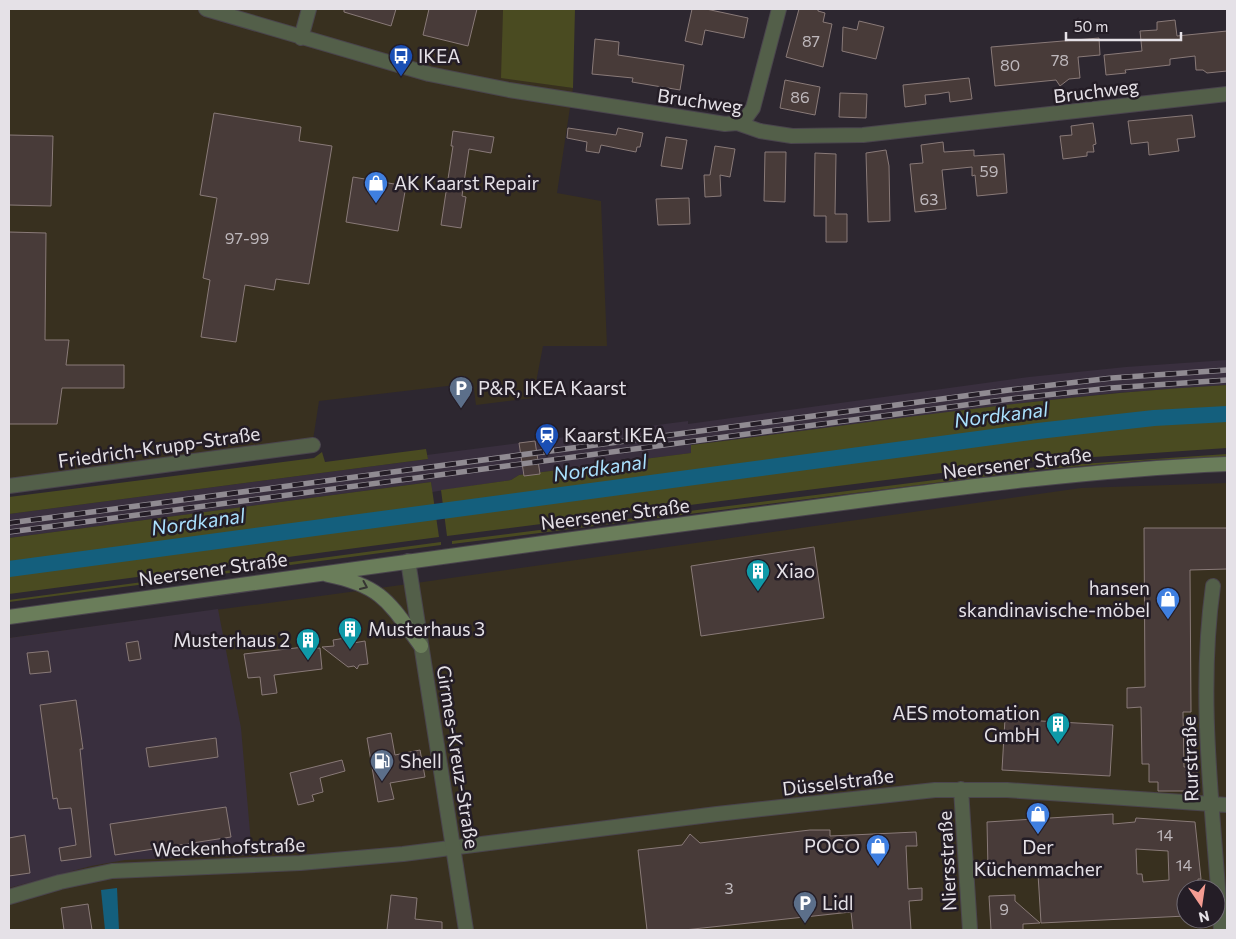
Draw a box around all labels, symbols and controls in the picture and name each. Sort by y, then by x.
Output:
scale bar [1066,10,1181,42]
text: 50 m [1074,17,1108,35]
house number: 87 [802,31,820,50]
bus stop icon: IKEA [388,43,414,77]
place label: IKEA [418,44,460,67]
house number: 78 [1051,50,1069,69]
house number: 80 [1000,55,1020,74]
street label: Bruchweg [1052,74,1140,107]
street label: Bruchweg [656,83,744,118]
house number: 86 [790,87,810,106]
house number: 59 [980,161,998,180]
shop icon: AK Kaarst Repair [363,170,389,204]
place label: AK Kaarst Repair [394,171,540,194]
house number: 63 [920,189,938,208]
house number: 97-99 [225,228,269,247]
parking icon: P&R, IKEA Kaarst [448,375,474,409]
place label: P&R, IKEA Kaarst [478,376,627,399]
water label: Nordkanal [953,396,1050,432]
street label: Friedrich-Krupp-Straße [56,421,262,472]
station icon: Kaarst IKEA [534,422,560,456]
place label: Kaarst IKEA [564,423,666,446]
street label: Neersener Straße [941,442,1093,483]
water label: Nordkanal [551,448,649,485]
street label: Neersener Straße [539,493,691,534]
water label: Nordkanal [149,502,247,539]
street label: Neersener Straße [137,547,289,590]
building icon: Xiao [745,558,771,592]
place label: Xiao [776,559,815,582]
place label: hansen skandinavische-möbel [958,576,1150,621]
one-way arrow [359,579,368,590]
shop icon: hansen skandinavische-möbel [1155,586,1181,620]
building icon: Musterhaus 3 [337,616,363,650]
place label: Musterhaus 3 [368,617,485,640]
building icon: Musterhaus 2 [295,627,321,661]
place label: Musterhaus 2 [173,628,290,651]
street label: Girmes-Kreuz-Straße [433,664,484,850]
place label: AES motomation GmbH [893,701,1040,746]
building icon: AES motomation GmbH [1045,711,1071,745]
street label: Rurstraße [1177,716,1202,802]
fuel station icon: Shell [369,748,395,782]
place label: Shell [400,749,442,772]
street label: Düsselstraße [781,763,895,800]
shop icon: Der Küchenmacher [1025,801,1051,835]
street label: Niersstraße [932,810,961,912]
house number: 14 [1157,825,1174,844]
street label: Weckenhofstraße [152,832,306,861]
shop icon: POCO [865,833,891,867]
place label: POCO [804,834,860,857]
place label: Der Küchenmacher [974,835,1103,880]
house number: 14 [1176,855,1193,874]
house number: 3 [724,878,734,897]
north arrow [1176,879,1226,929]
parking icon: Lidl [792,890,818,924]
place label: Lidl [822,891,854,914]
house number: 9 [999,899,1009,918]
text: N [1197,908,1211,927]

